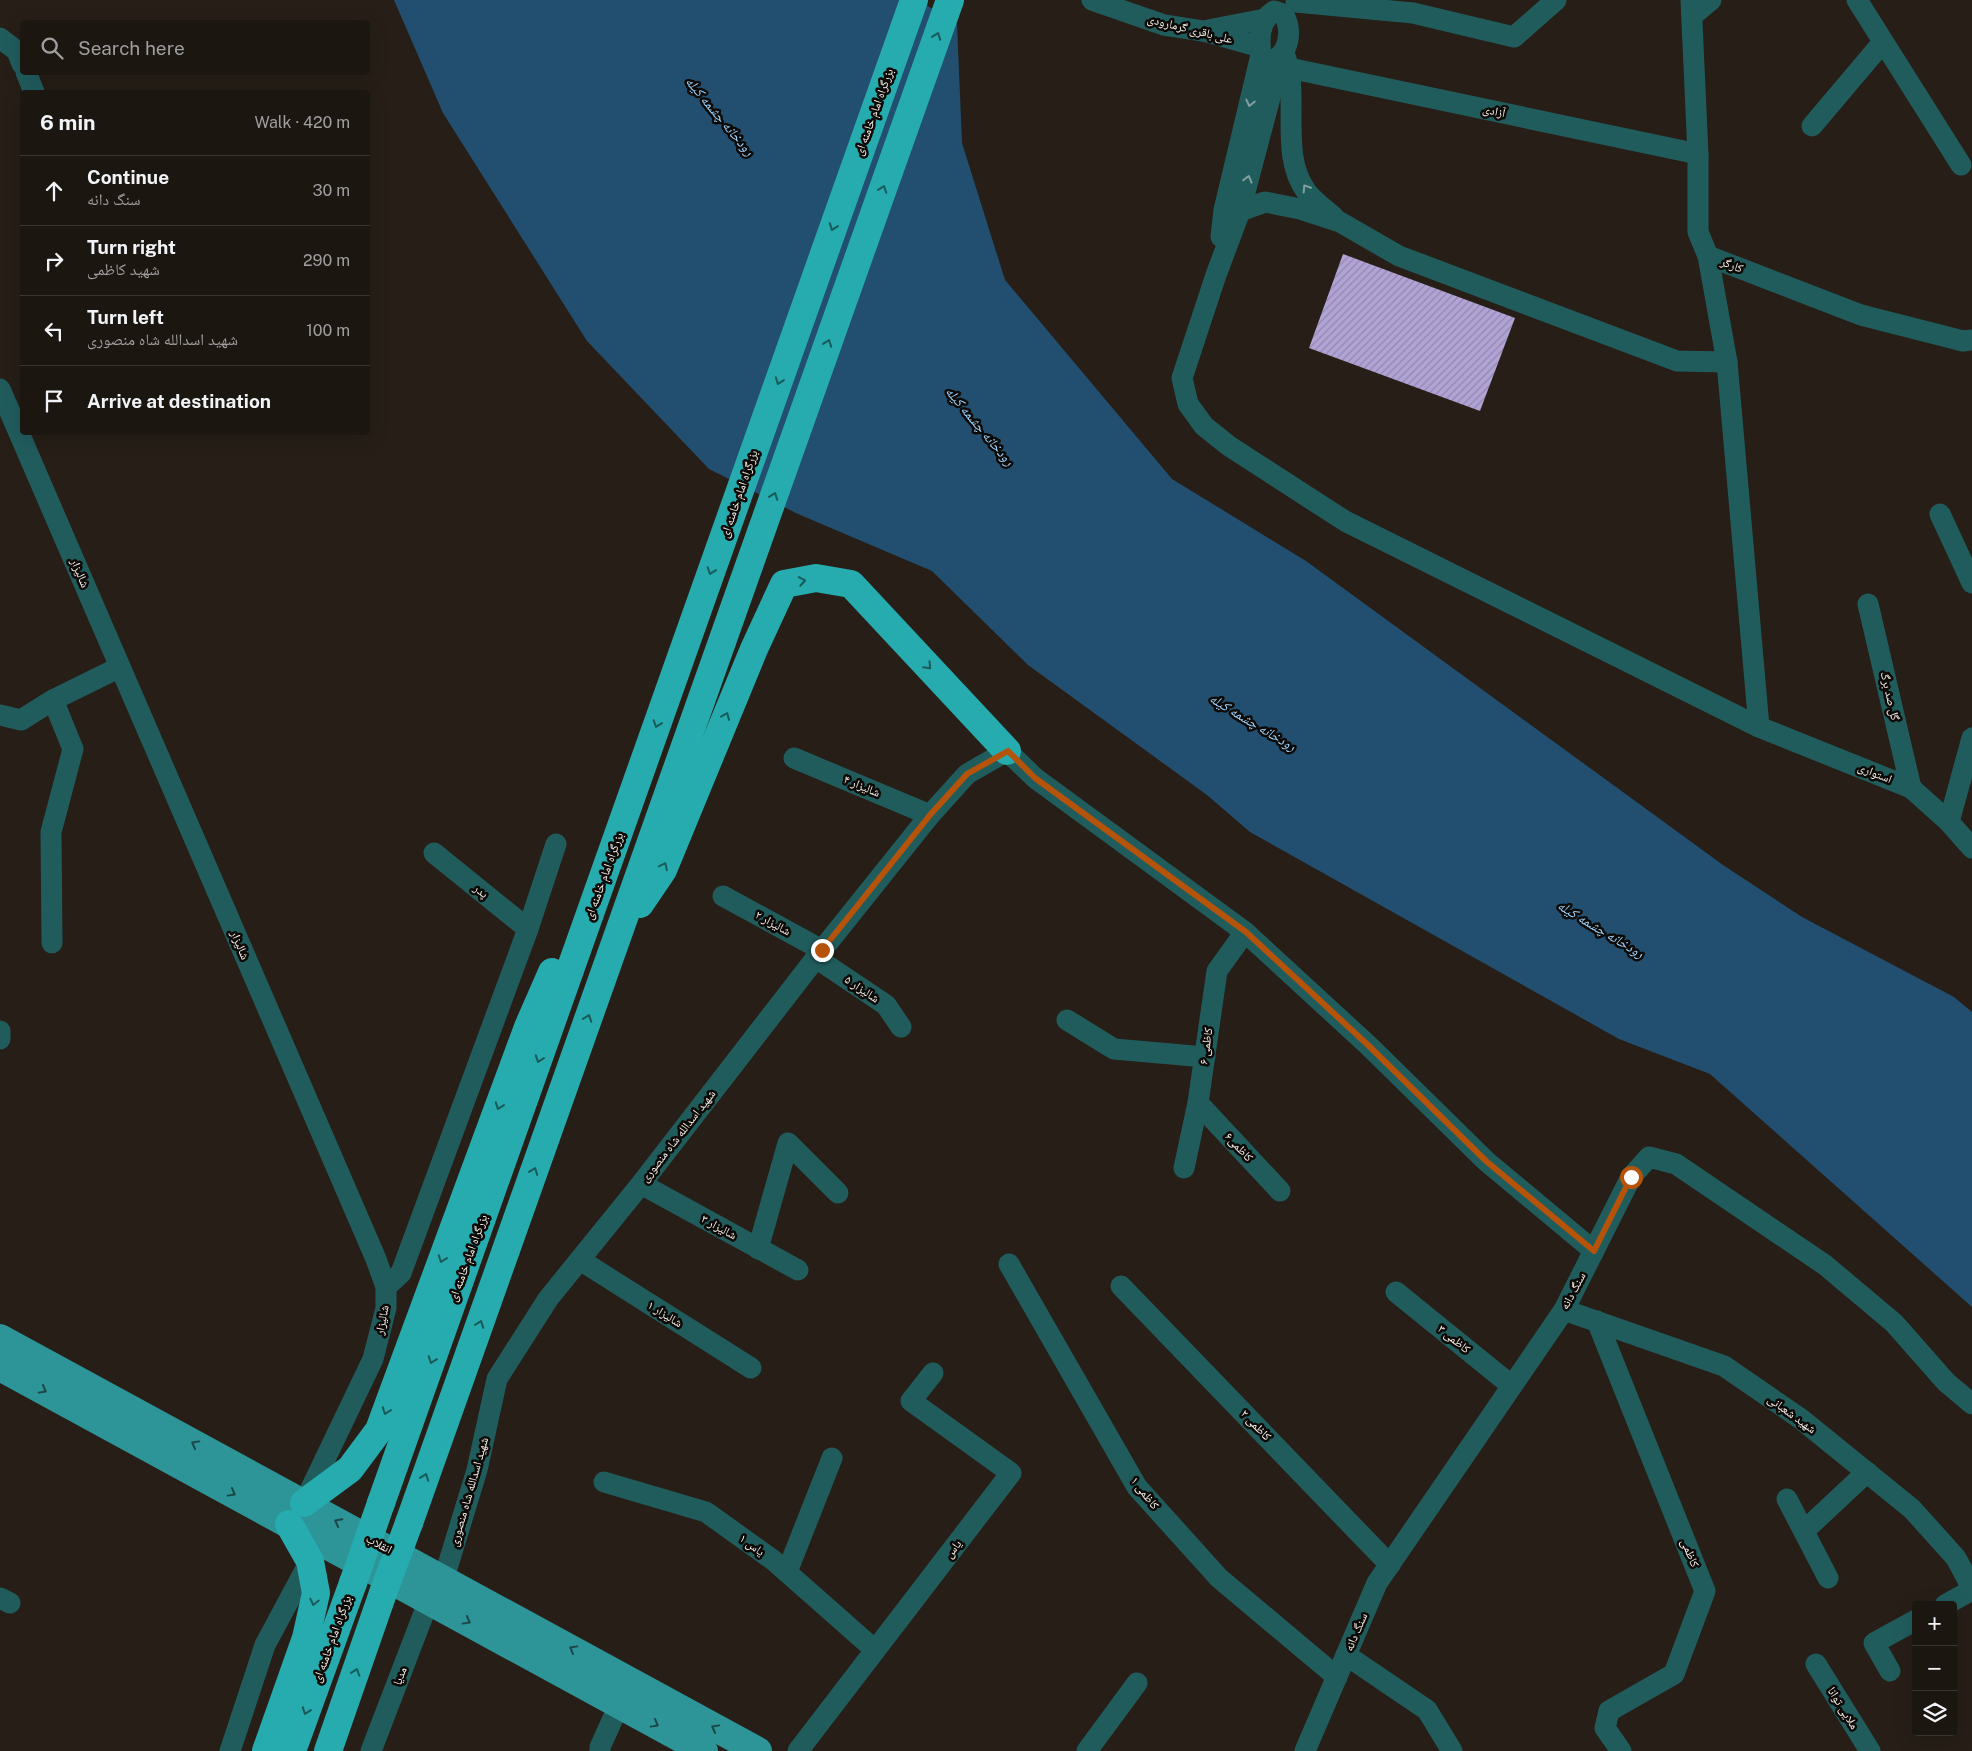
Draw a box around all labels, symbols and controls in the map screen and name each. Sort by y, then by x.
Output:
street label: علی باقری گرمارودی [1146,12,1234,47]
search box [20,20,370,75]
one-way arrow [931,33,941,41]
icon: search [38,34,66,62]
text: Search here [78,37,185,59]
street label: بزرگراه امام خامنه ای [852,67,897,158]
water label: رودخانه چشمه کیله [682,73,758,160]
one-way arrow [1245,98,1256,107]
street label: آزادی [1481,102,1507,120]
text: 6 min [40,110,96,135]
text: Walk · 420 m [254,113,350,132]
text: Continue [87,166,169,188]
one-way arrow [1242,174,1253,183]
icon: ahead [40,177,68,205]
text: 30 m [313,181,350,200]
one-way arrow [1303,184,1312,194]
one-way arrow [877,186,887,194]
text: سنگ دانه [87,190,141,209]
one-way arrow [829,223,839,231]
text: Turn right [87,236,176,258]
icon: right [40,247,68,275]
text: 290 m [303,251,350,270]
street label: کارگر [1718,254,1745,276]
text: شهید کاظمی [87,260,160,279]
text: Turn left [87,306,164,328]
icon: left [40,317,68,345]
text: 100 m [306,321,350,340]
text: شهید اسدالله شاه منصوری [87,330,238,349]
one-way arrow [822,339,832,347]
one-way arrow [775,376,785,384]
water label: رودخانه چشمه کیله [942,383,1018,470]
icon: arrive [40,387,68,415]
text: Arrive at destination [87,390,271,412]
street label: بزرگراه امام خامنه ای [717,448,761,540]
one-way arrow [768,492,778,500]
street label: شالیزار [67,555,92,590]
one-way arrow [707,566,717,575]
one-way arrow [798,576,806,587]
one-way arrow [922,660,931,669]
street label: گل صد برگ [1877,670,1902,722]
water label: رودخانه چشمه کیله [1206,690,1300,755]
one-way arrow [720,712,731,721]
one-way arrow [653,720,663,728]
street label: استواری [1856,760,1894,786]
street label: شالیزار ۴ [841,772,883,800]
street label: بزرگراه امام خامنه ای [582,831,627,922]
one-way arrow [657,862,668,871]
street label: پدر [470,880,491,901]
water label: رودخانه چشمه کیله [1554,897,1648,962]
street label: شالیزار ۲ [753,908,793,939]
street label: شالیزار [227,927,252,962]
route end [811,939,834,962]
street label: شالیزار ۵ [842,972,882,1006]
one-way arrow [583,1014,593,1022]
street label: کاظمی ۶ [1196,1026,1216,1066]
one-way arrow [535,1054,545,1063]
street label: شهید اسدالله شاه منصوری [638,1087,719,1185]
one-way arrow [495,1102,505,1110]
street label: کاظمی۶ [1222,1130,1256,1164]
route start [1620,1166,1643,1189]
one-way arrow [528,1167,538,1176]
street label: شالیزار ۳ [699,1212,739,1243]
street label: بزرگراه امام خامنه ای [446,1213,491,1304]
one-way arrow [438,1254,448,1263]
street label: سنگ دانه [1557,1270,1589,1312]
street label: شالیزار ۱ [645,1298,685,1330]
street label: شالیزار [372,1304,392,1337]
one-way arrow [474,1320,484,1329]
street label: کاظمی ۳ [1435,1322,1473,1356]
one-way arrow [428,1356,438,1364]
one-way arrow [37,1384,46,1394]
street label: شهید شعبانی [1765,1392,1819,1437]
one-way arrow [382,1406,392,1415]
street label: کاظمی ۲ [1238,1407,1274,1443]
street label: شهید اسدالله شاه منصوری [447,1436,492,1548]
one-way arrow [191,1440,200,1450]
one-way arrow [419,1473,429,1482]
street label: کاظمی ۱ [1128,1474,1162,1512]
one-way arrow [226,1487,235,1497]
one-way arrow [334,1518,343,1528]
street label: انقلاب [363,1531,394,1557]
street label: یاس ۱ [737,1531,767,1559]
street label: یاس [942,1537,965,1561]
street label: کاظمی [1678,1537,1702,1569]
street label: بزرگراه امام خامنه ای [310,1594,355,1685]
one-way arrow [309,1597,320,1606]
map controls [1912,1601,1957,1736]
button: + [1912,1601,1957,1646]
street label: سنگ دانه [1342,1611,1370,1653]
one-way arrow [461,1615,470,1625]
one-way arrow [569,1645,578,1655]
button: − [1912,1646,1957,1691]
street label: مدیا [390,1665,410,1687]
one-way arrow [350,1668,360,1677]
street label: ملایی توانا [1824,1684,1861,1732]
button: layers [1912,1691,1957,1736]
one-way arrow [302,1707,312,1715]
one-way arrow [650,1718,659,1728]
one-way arrow [711,1724,720,1734]

